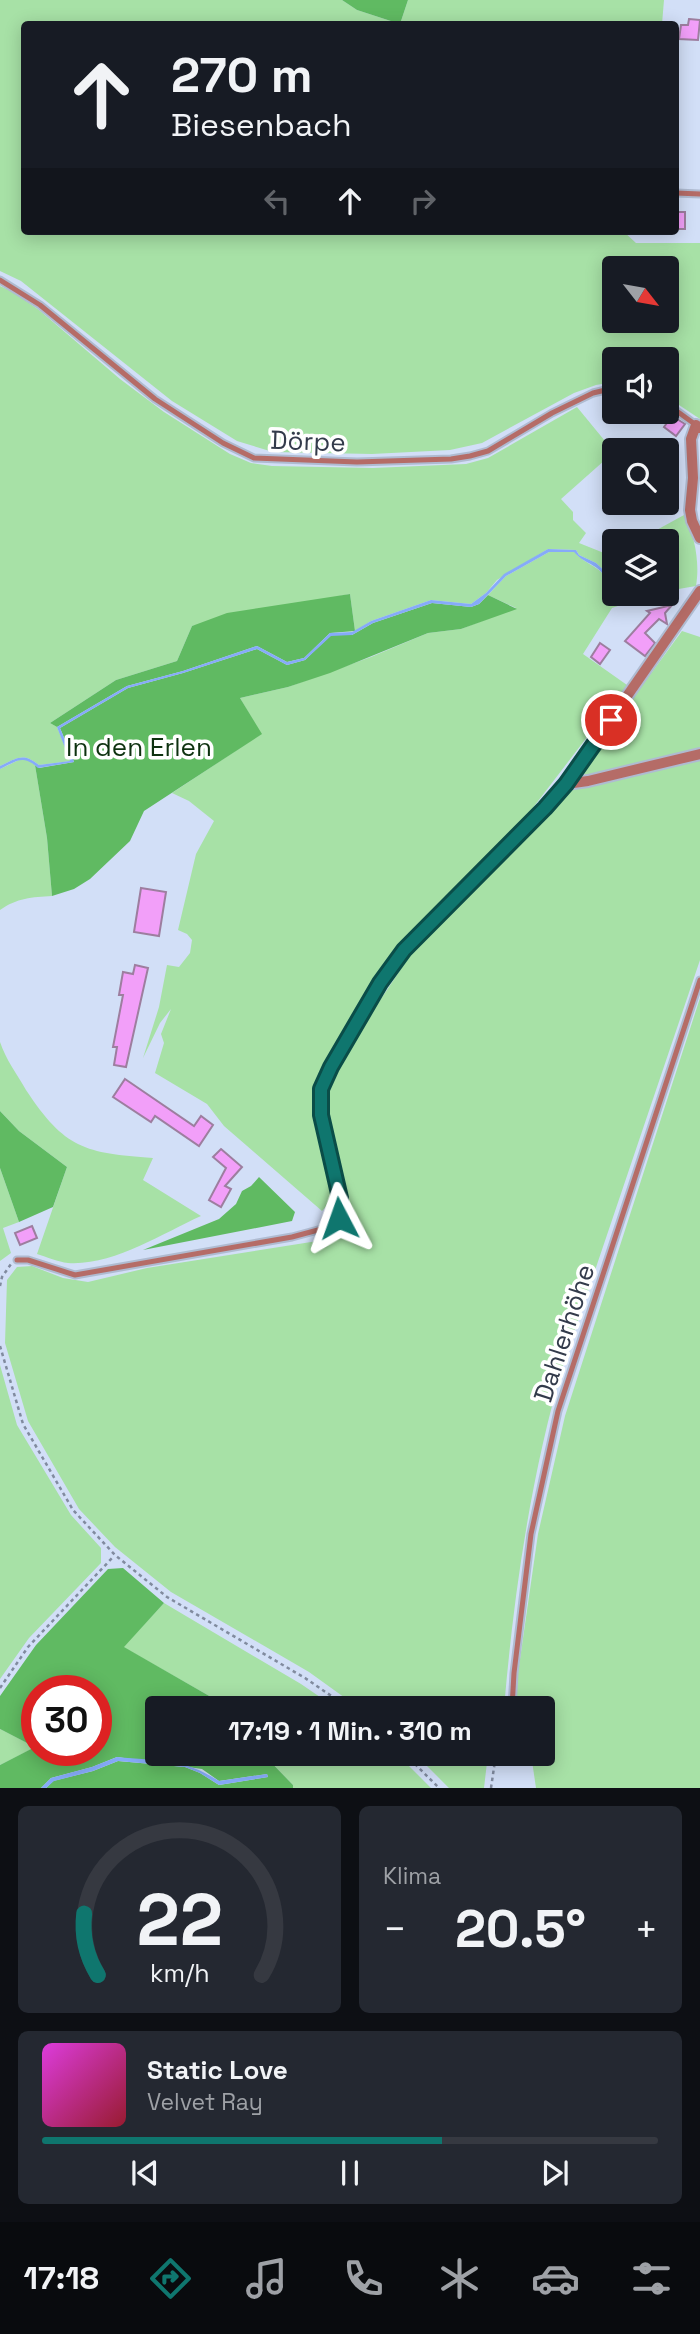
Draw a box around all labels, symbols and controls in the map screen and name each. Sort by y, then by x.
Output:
text: 270 m [171,44,313,106]
icon: ahead [56,49,147,140]
text: Biesenbach [171,105,352,145]
icon: left [258,182,296,220]
icon: ahead [331,182,369,220]
icon: right [404,182,442,220]
north arrow [602,256,679,332]
map controls [602,256,679,606]
button: sound [602,347,679,424]
street label: Dörpe [270,423,346,459]
button: search [602,438,679,515]
button: layers [602,529,679,606]
pin [581,690,641,750]
icon: arrive [592,701,630,739]
park label: In den Erlen [66,730,212,764]
position arrow [302,1181,376,1255]
street label: Dahlerhöhe [526,1260,602,1406]
speed limit sign: 30 [21,1675,112,1766]
text: 17:19 · 1 Min. · 310 m [228,1714,472,1748]
text: Klima [383,1861,441,1891]
text: 22 [136,1874,223,1967]
text: 20.5° [455,1896,586,1962]
text: − [383,1905,407,1953]
text: + [634,1905,658,1953]
text: km/h [150,1957,209,1989]
text: Static Love [147,2053,288,2087]
text: Velvet Ray [147,2087,263,2117]
icon: previous [126,2154,164,2192]
icon: pause [331,2154,369,2192]
icon: next [536,2154,574,2192]
icon: directions [146,2254,195,2303]
icon: music [242,2254,291,2303]
icon: phone [339,2254,388,2303]
icon: climate [435,2254,484,2303]
icon: car [531,2254,580,2303]
icon: filters [627,2254,676,2303]
text: 17:18 [24,2258,99,2298]

